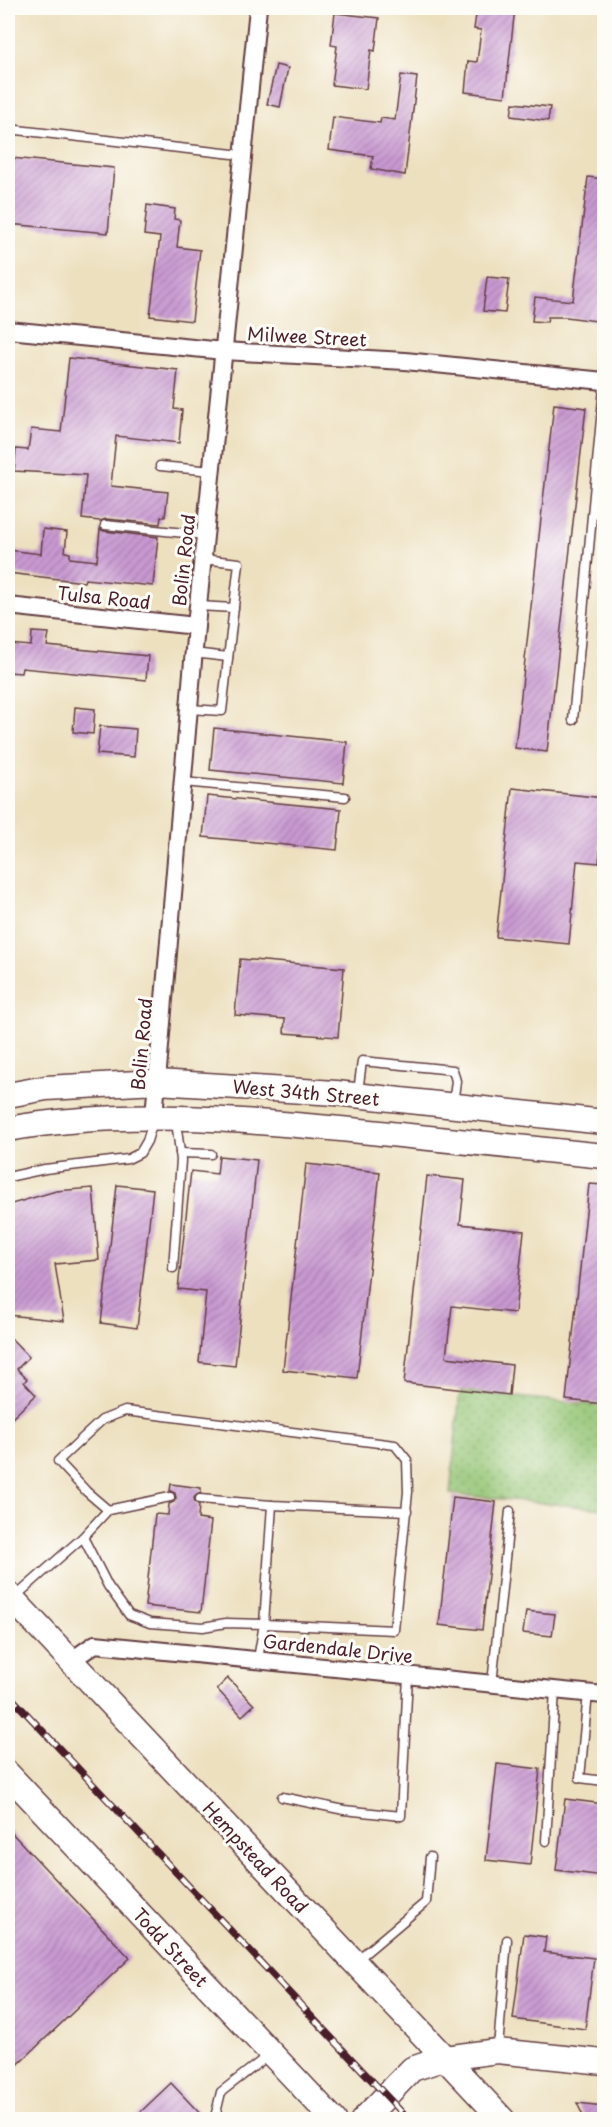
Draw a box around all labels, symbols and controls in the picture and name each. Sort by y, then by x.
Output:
street label: Milwee Street [246,319,368,353]
street label: Bolin Road [165,513,201,607]
street label: Tulsa Road [56,579,152,615]
street label: Bolin Road [124,997,158,1091]
street label: West 34th Street [231,1072,381,1112]
street label: Gardendale Drive [262,1627,414,1669]
street label: Hempstead Road [197,1795,315,1919]
street label: Todd Street [127,1901,215,1993]

